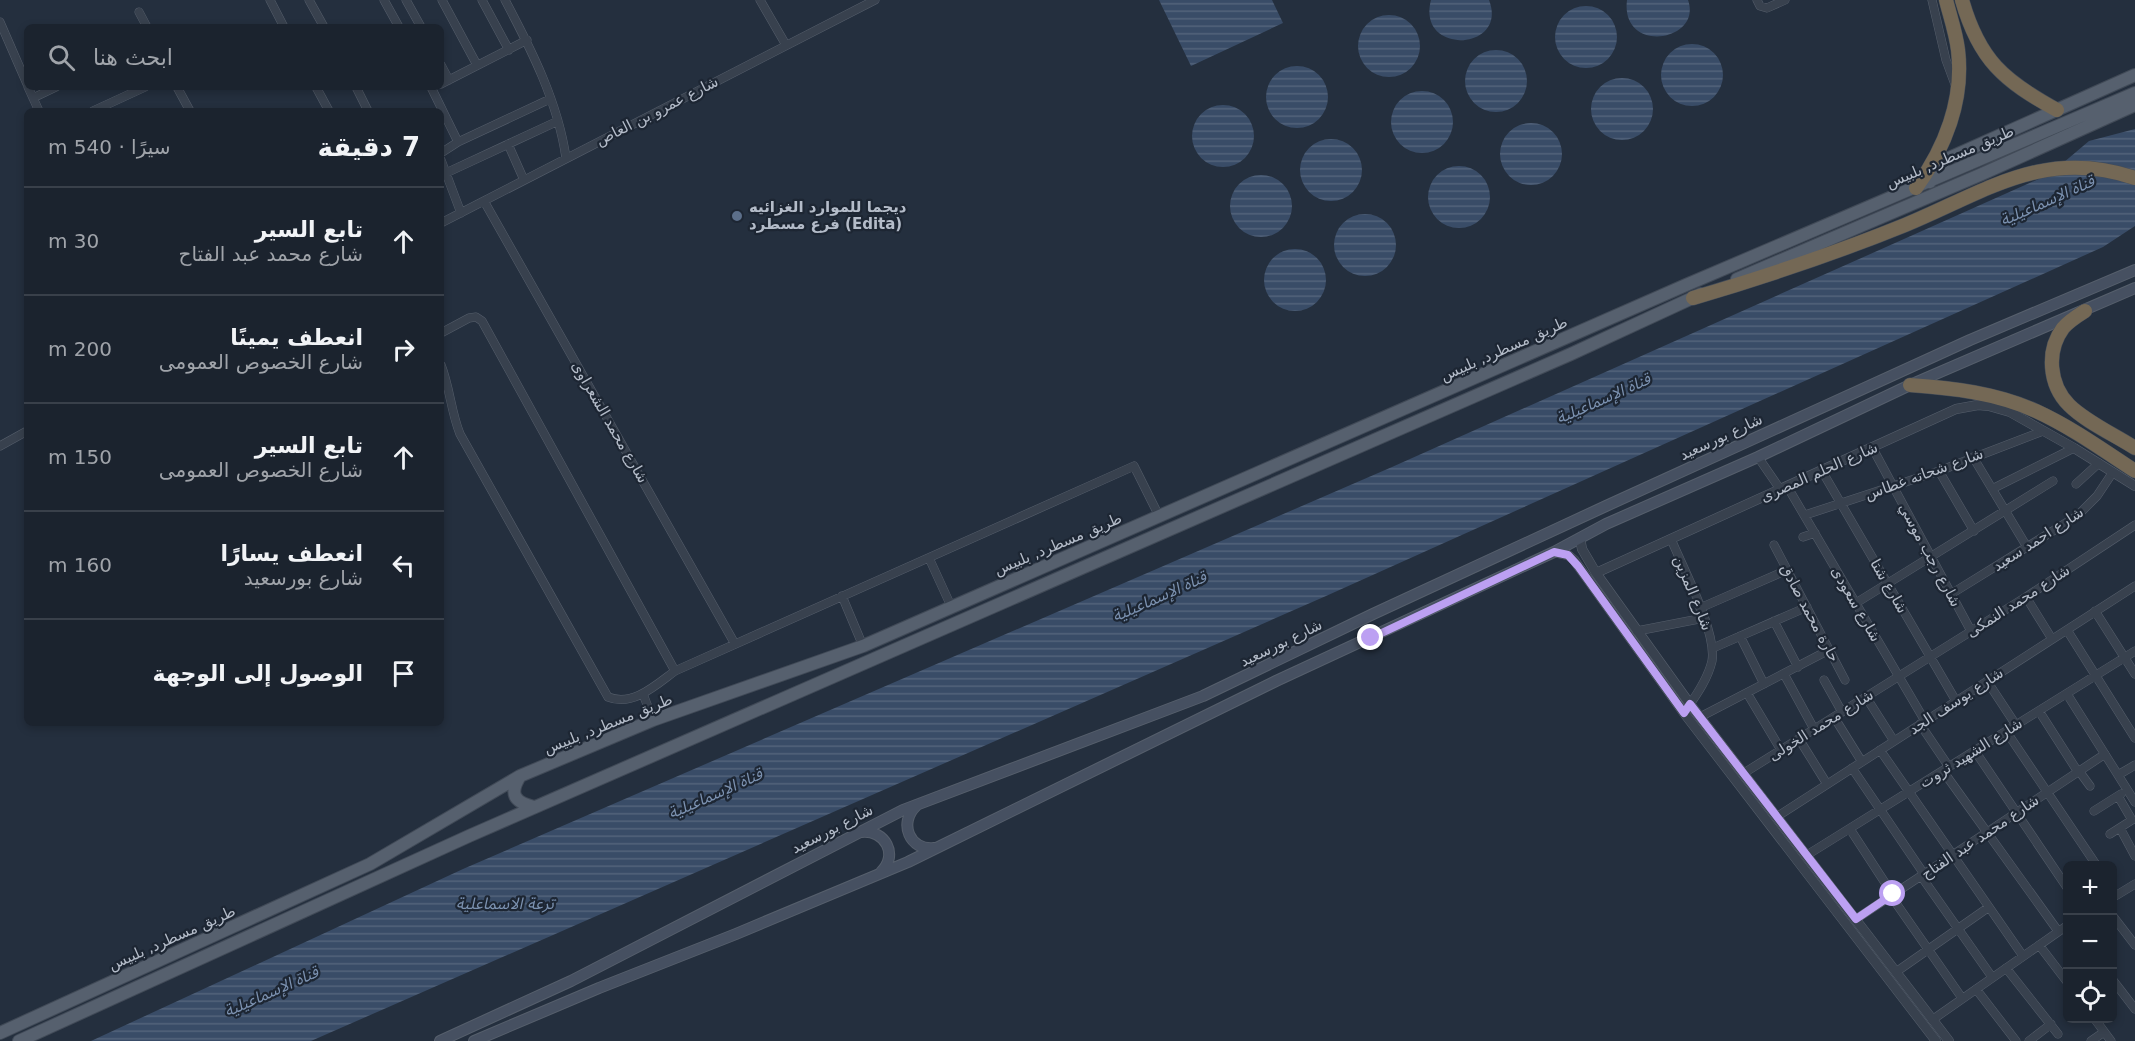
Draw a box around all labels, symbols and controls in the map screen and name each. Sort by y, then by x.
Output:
search box [24,24,444,90]
icon: search [45,41,78,74]
text: ابحث هنا [93,45,173,70]
street label: شارع عمرو بن العاص [593,72,721,150]
street label: طريق مسطرد, بلبيس [1883,122,2017,192]
text: 7 دقيقة [317,132,420,162]
text: سيرًا · 540 m [48,135,171,159]
water label: قناة الإسماعيلية [1997,171,2099,231]
place label: ديجما للموارد الغزائيه فرع مسطرد (Edita) [749,198,907,233]
marker: ديجما للموارد الغزائيه فرع مسطرد (Edita) [730,209,744,223]
text: تابع السير [255,217,363,242]
icon: ahead [387,225,420,258]
text: 30 m [48,229,99,253]
text: شارع محمد عبد الفتاح [179,242,363,266]
street label: طريق مسطرد, بلبيس [1438,313,1570,385]
text: انعطف يمينًا [230,325,363,350]
icon: right [387,333,420,366]
text: 200 m [48,337,112,361]
text: شارع الخصوص العمومى [159,350,363,374]
street label: شارع محمد الشعراوى [568,358,652,486]
water label: قناة الإسماعيلية [1553,369,1655,429]
street label: شارع بورسعيد [1677,410,1765,464]
text: تابع السير [255,433,363,458]
street label: شارع الحلم المصرى [1757,438,1881,506]
icon: ahead [387,441,420,474]
street label: شارع شحاته غطاس [1862,444,1986,504]
text: 150 m [48,445,112,469]
text: شارع الخصوص العمومى [159,458,363,482]
street label: شارع رجب موسي [1894,500,1965,610]
street label: شارع احمد سعيد [1989,503,2087,575]
street label: طريق مسطرد, بلبيس [991,509,1125,579]
text: انعطف يسارًا [220,541,363,566]
icon: left [387,549,420,582]
text: 160 m [48,553,112,577]
street label: شارع المزين [1670,553,1716,633]
street label: شارع شتا [1866,556,1912,616]
street label: حارة محمد صادق [1777,561,1843,665]
street label: شارع محمد النمكى [1963,561,2073,641]
street label: شارع سعودى [1827,563,1885,645]
text: شارع بورسعيد [244,566,363,590]
water label: قناة الإسماعيلية [1109,567,1211,627]
street label: شارع بورسعيد [1237,615,1325,671]
route end [1357,624,1383,650]
icon: arrive [387,657,420,690]
text: الوصول إلى الوجهة [153,661,363,686]
street label: شارع يوسف الجد [1905,664,2007,738]
street label: شارع محمد الخولى [1765,685,1877,765]
street label: طريق مسطرد, بلبيس [541,690,675,758]
street label: شارع الشهيد ثروت [1916,714,2026,792]
water label: قناة الإسماعيلية [665,764,767,824]
street label: شارع محمد عبد الفتاح [1918,791,2042,883]
street label: شارع بورسعيد [788,801,876,857]
map controls [2063,861,2117,1023]
button: + [2063,861,2117,915]
route start [1879,880,1905,906]
water label: ترعة الاسماعلية [456,894,556,913]
street label: طريق مسطرد, بلبيس [106,902,238,974]
button: − [2063,915,2117,969]
water label: قناة الإسماعيلية [221,962,323,1022]
button: locate [2063,969,2117,1023]

